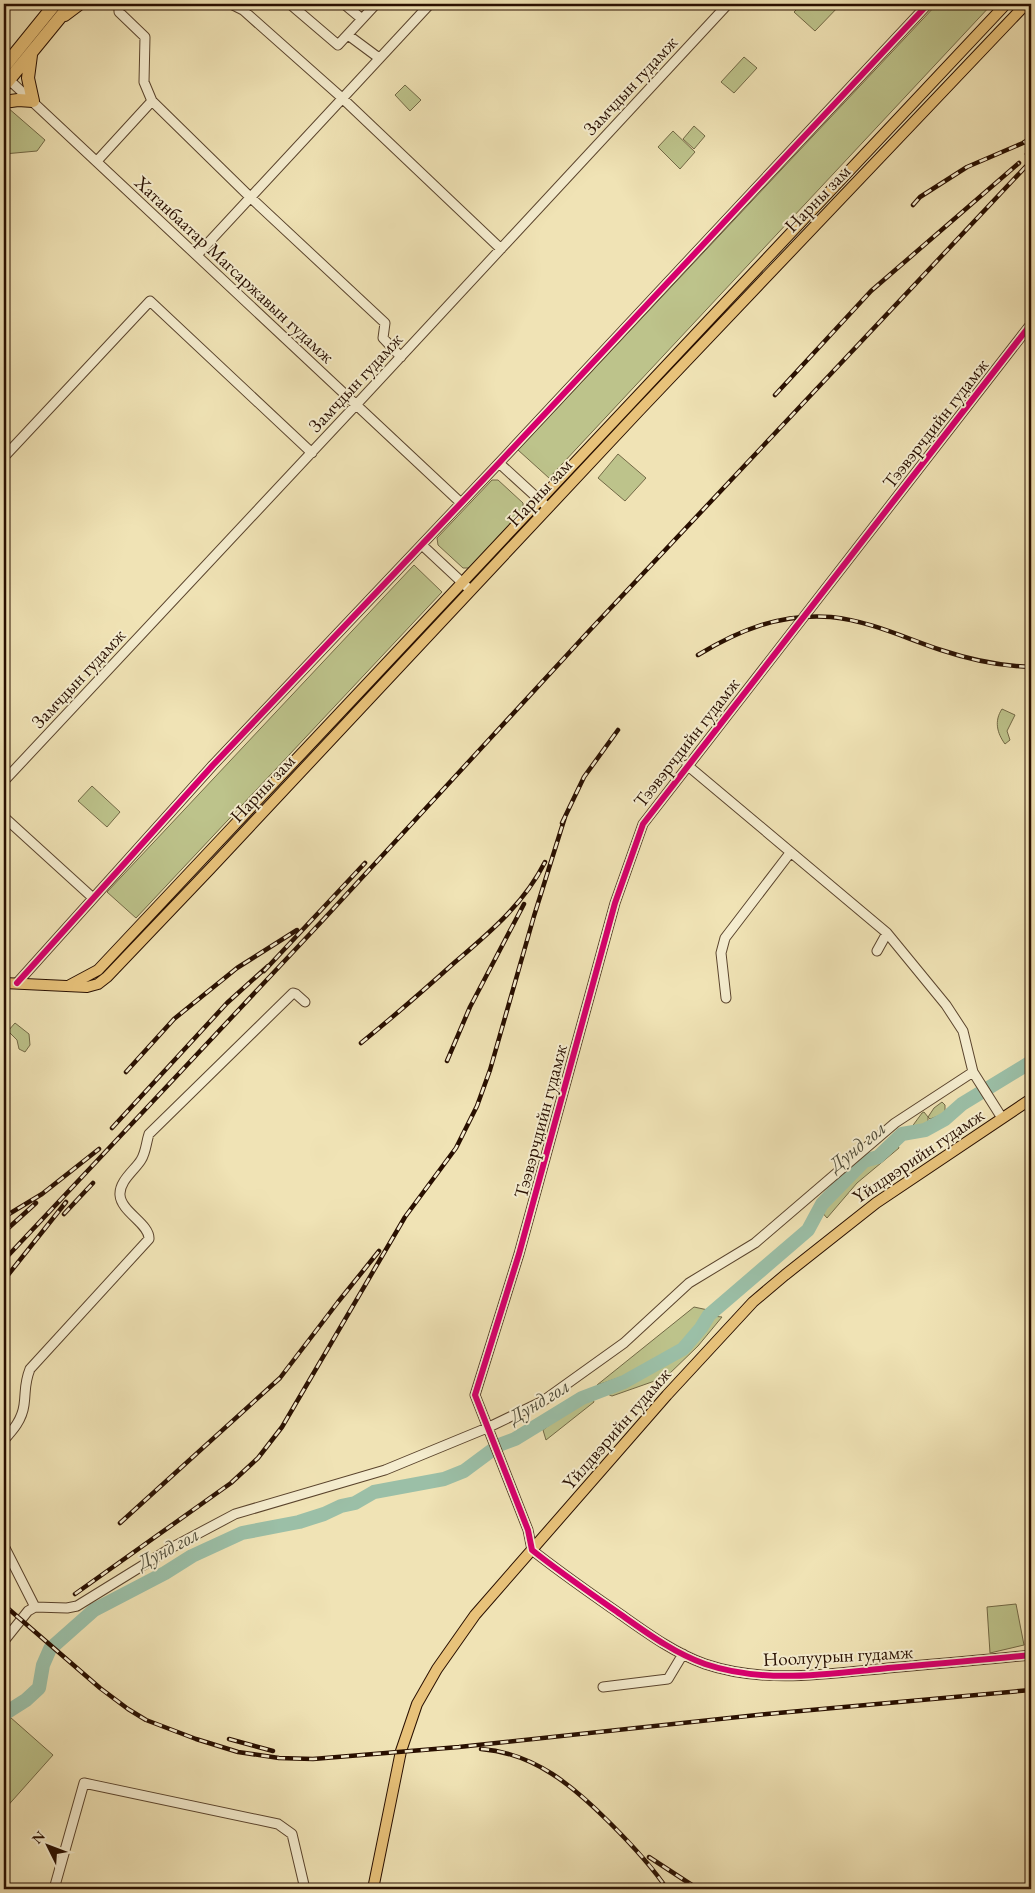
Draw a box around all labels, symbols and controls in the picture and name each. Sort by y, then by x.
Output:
street label: Замчдын гудамж [578,30,683,141]
street label: Нарны зам [779,159,856,238]
street label: Хатанбаатар Магсаржавын гудамж [129,169,340,369]
street label: Замчдын гудамж [303,327,408,438]
street label: Тээвэрчдийн гудамж [877,353,995,494]
street label: Нарны зам [501,453,578,532]
street label: Замчдын гудамж [26,623,131,734]
street label: Тээвэрчдийн гудамж [628,672,746,813]
street label: Нарны зам [224,749,301,828]
street label: Тээвэрчдийн гудамж [508,1041,573,1201]
street label: Yйлдвэрийн гудамж [847,1102,990,1209]
water label: Дунд гол [821,1115,891,1178]
street label: Yйлдвэрийн гудамж [556,1361,677,1495]
water label: Дунд гол [502,1373,574,1430]
water label: Дунд гол [131,1521,204,1576]
street label: Ноолуурын гудамж [762,1639,915,1672]
north arrow [22,1820,72,1870]
text: N [28,1827,49,1848]

